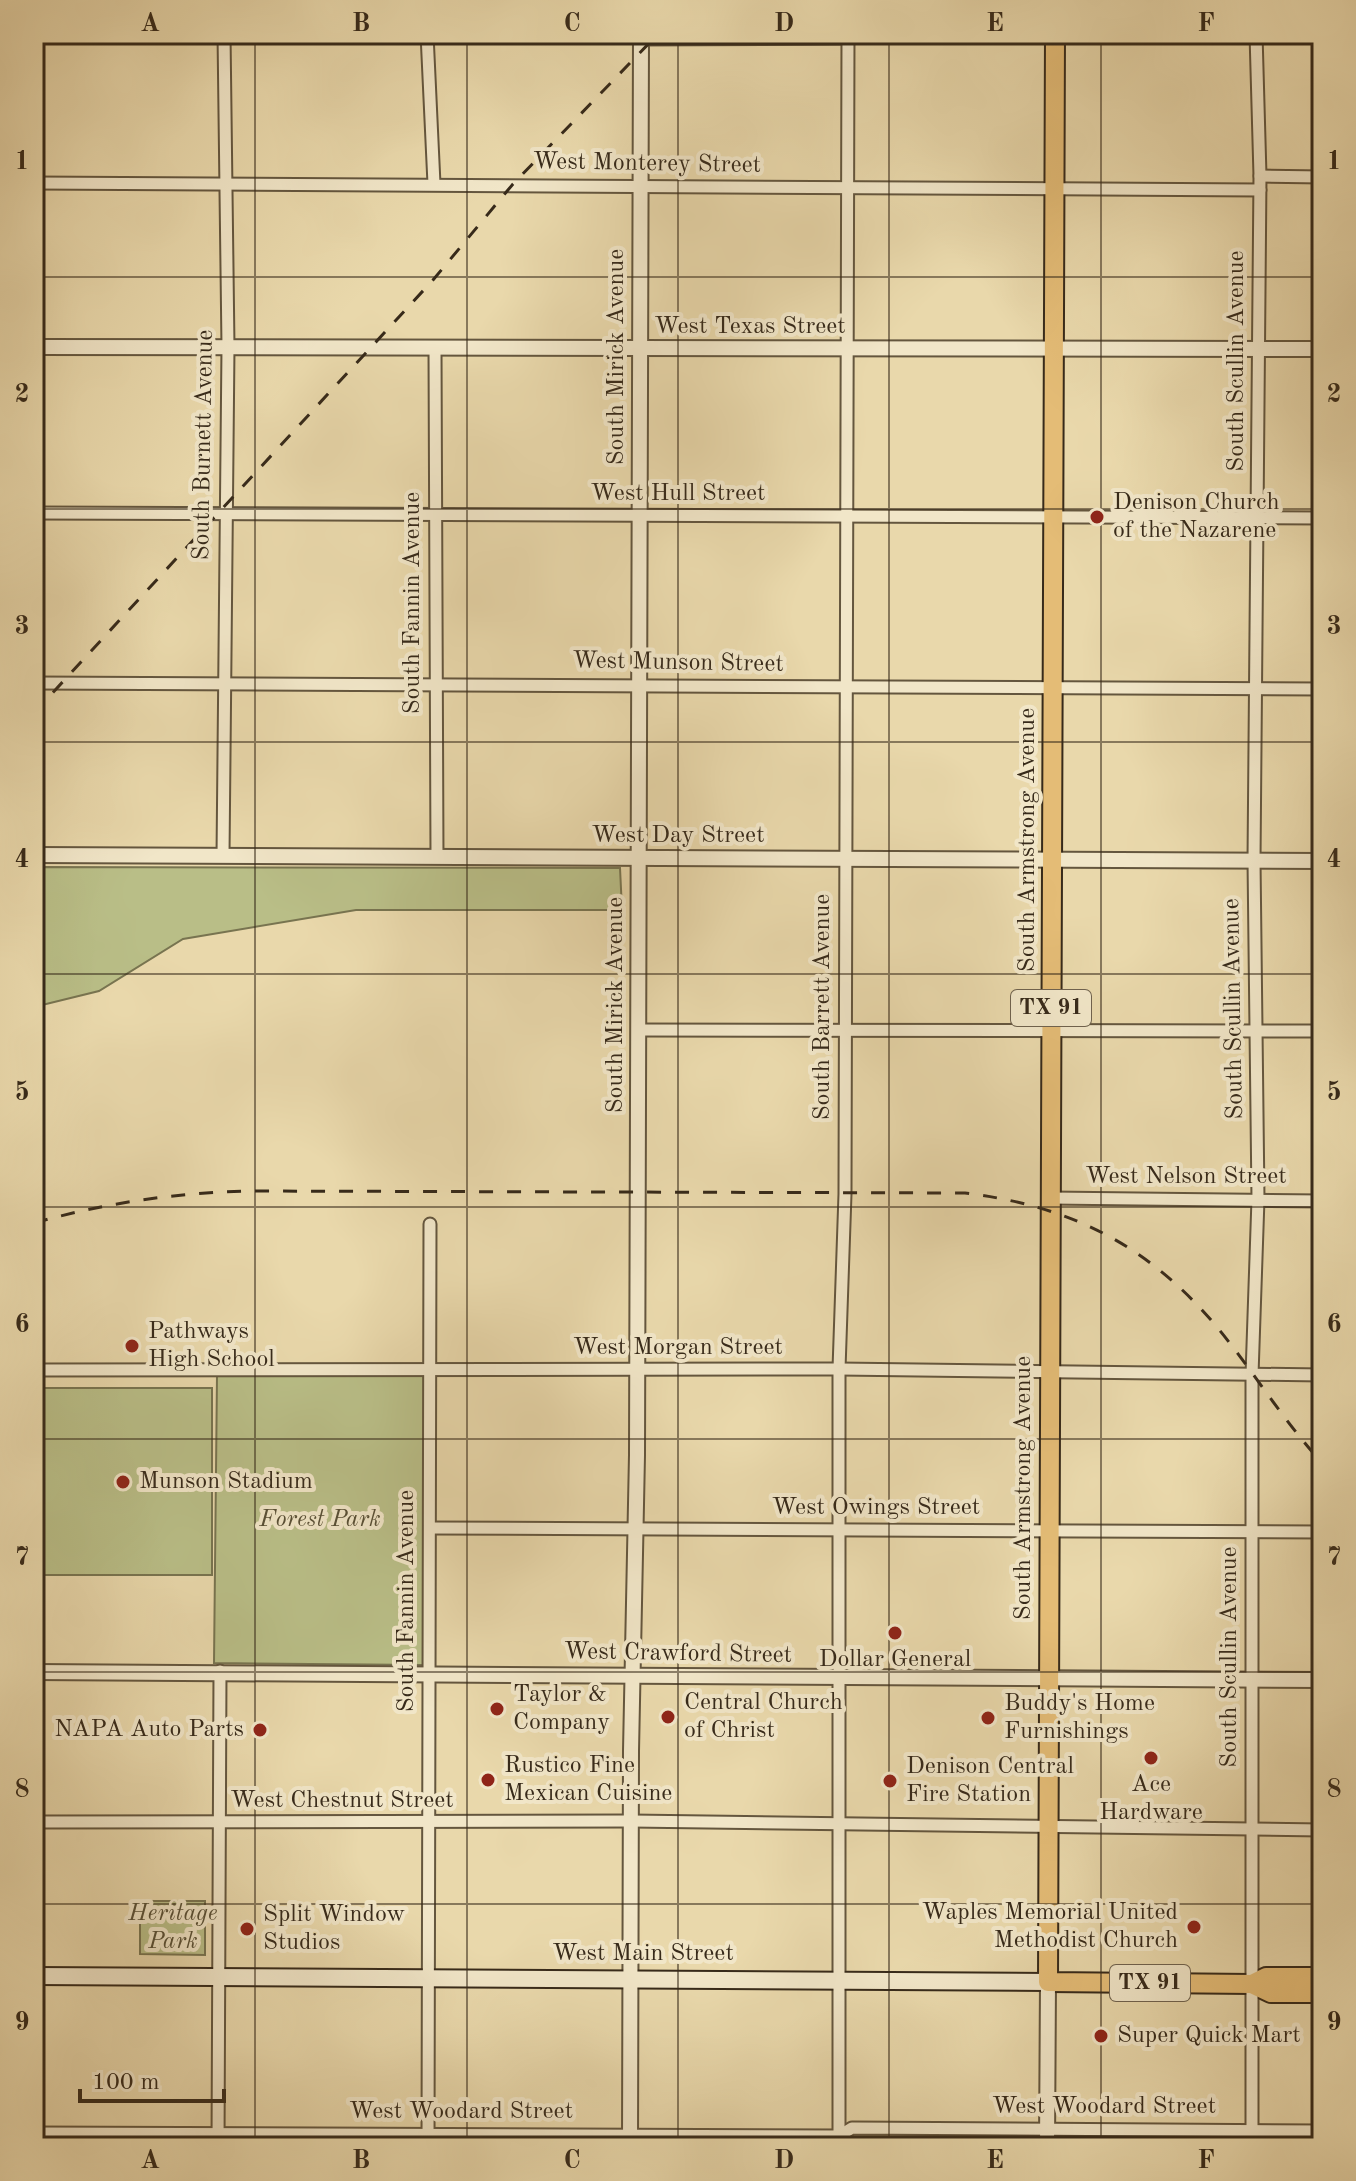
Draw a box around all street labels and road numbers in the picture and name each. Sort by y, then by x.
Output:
street label: West Monterey Street [533,150,761,178]
street label: South Mirick Avenue [605,249,629,465]
street label: South Scullin Avenue [1225,250,1249,472]
street label: West Texas Street [654,315,846,339]
street label: South Burnett Avenue [190,329,218,561]
street label: West Hull Street [591,482,765,506]
street label: South Fannin Avenue [401,492,425,714]
street label: West Munson Street [572,649,784,677]
street label: South Armstrong Avenue [1016,708,1040,972]
street label: West Day Street [591,824,765,848]
street label: South Barrett Avenue [811,894,835,1120]
street label: South Mirick Avenue [604,897,628,1113]
street label: South Scullin Avenue [1220,898,1248,1120]
road number: TX 91 [1011,990,1091,1026]
street label: West Nelson Street [1085,1165,1287,1189]
street label: West Morgan Street [573,1336,783,1360]
street label: South Armstrong Avenue [1012,1356,1036,1620]
street label: South Fannin Avenue [395,1490,419,1712]
street label: West Owings Street [772,1496,980,1520]
street label: South Scullin Avenue [1218,1546,1242,1768]
street label: West Crawford Street [564,1640,792,1668]
street label: West Chestnut Street [230,1789,454,1813]
street label: West Main Street [552,1942,734,1966]
road number: TX 91 [1110,1965,1190,2001]
street label: West Woodard Street [992,2095,1216,2119]
street label: West Woodard Street [349,2100,573,2124]

